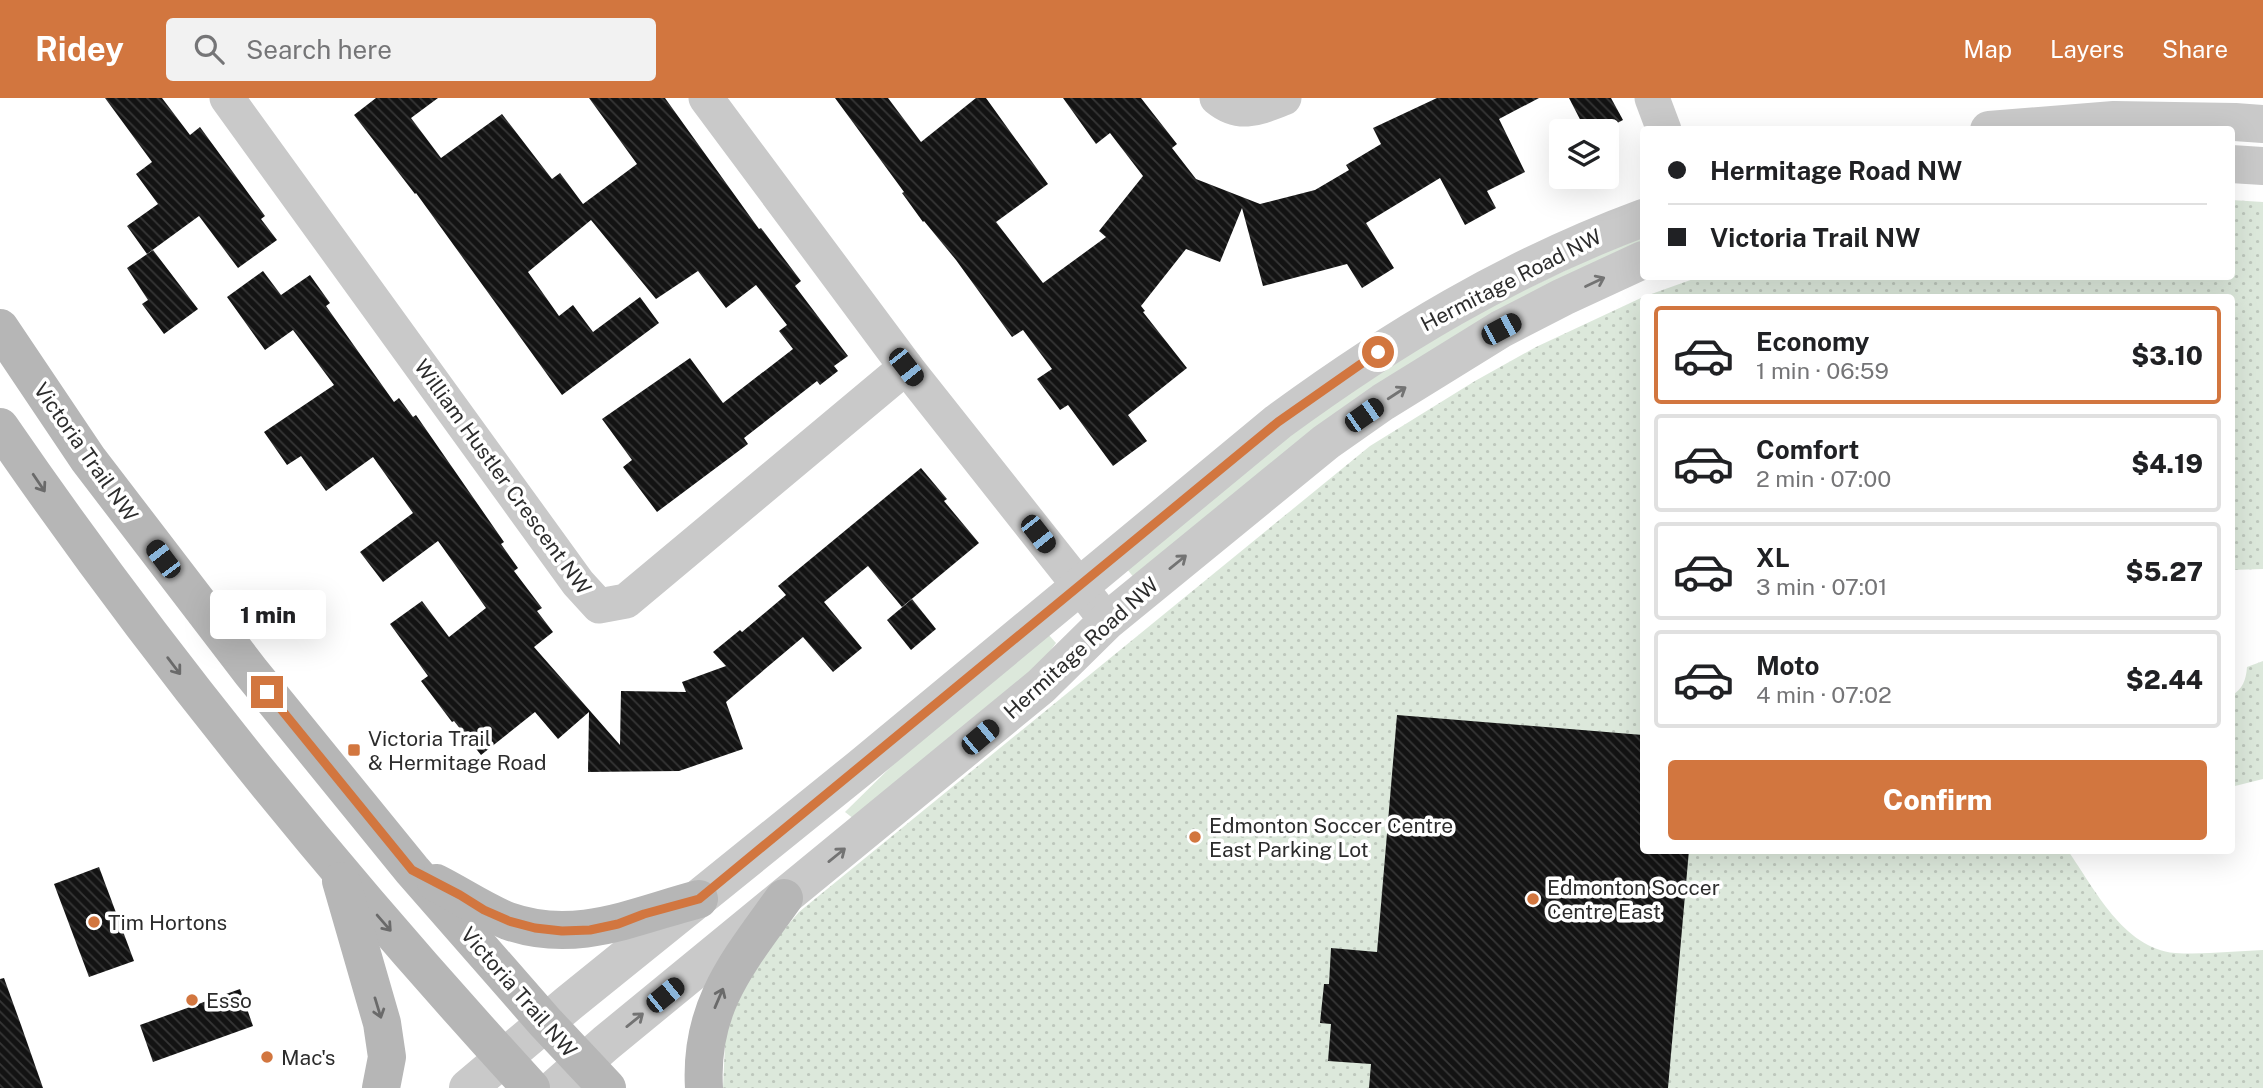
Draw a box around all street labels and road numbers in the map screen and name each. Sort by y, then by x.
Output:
street label: Hermitage Road NW [1416,224,1606,336]
street label: William Hustler Crescent NW [409,355,597,599]
street label: Victoria Trail NW [29,378,143,526]
street label: Hermitage Road NW [999,572,1163,724]
street label: Victoria Trail NW [456,922,582,1062]

